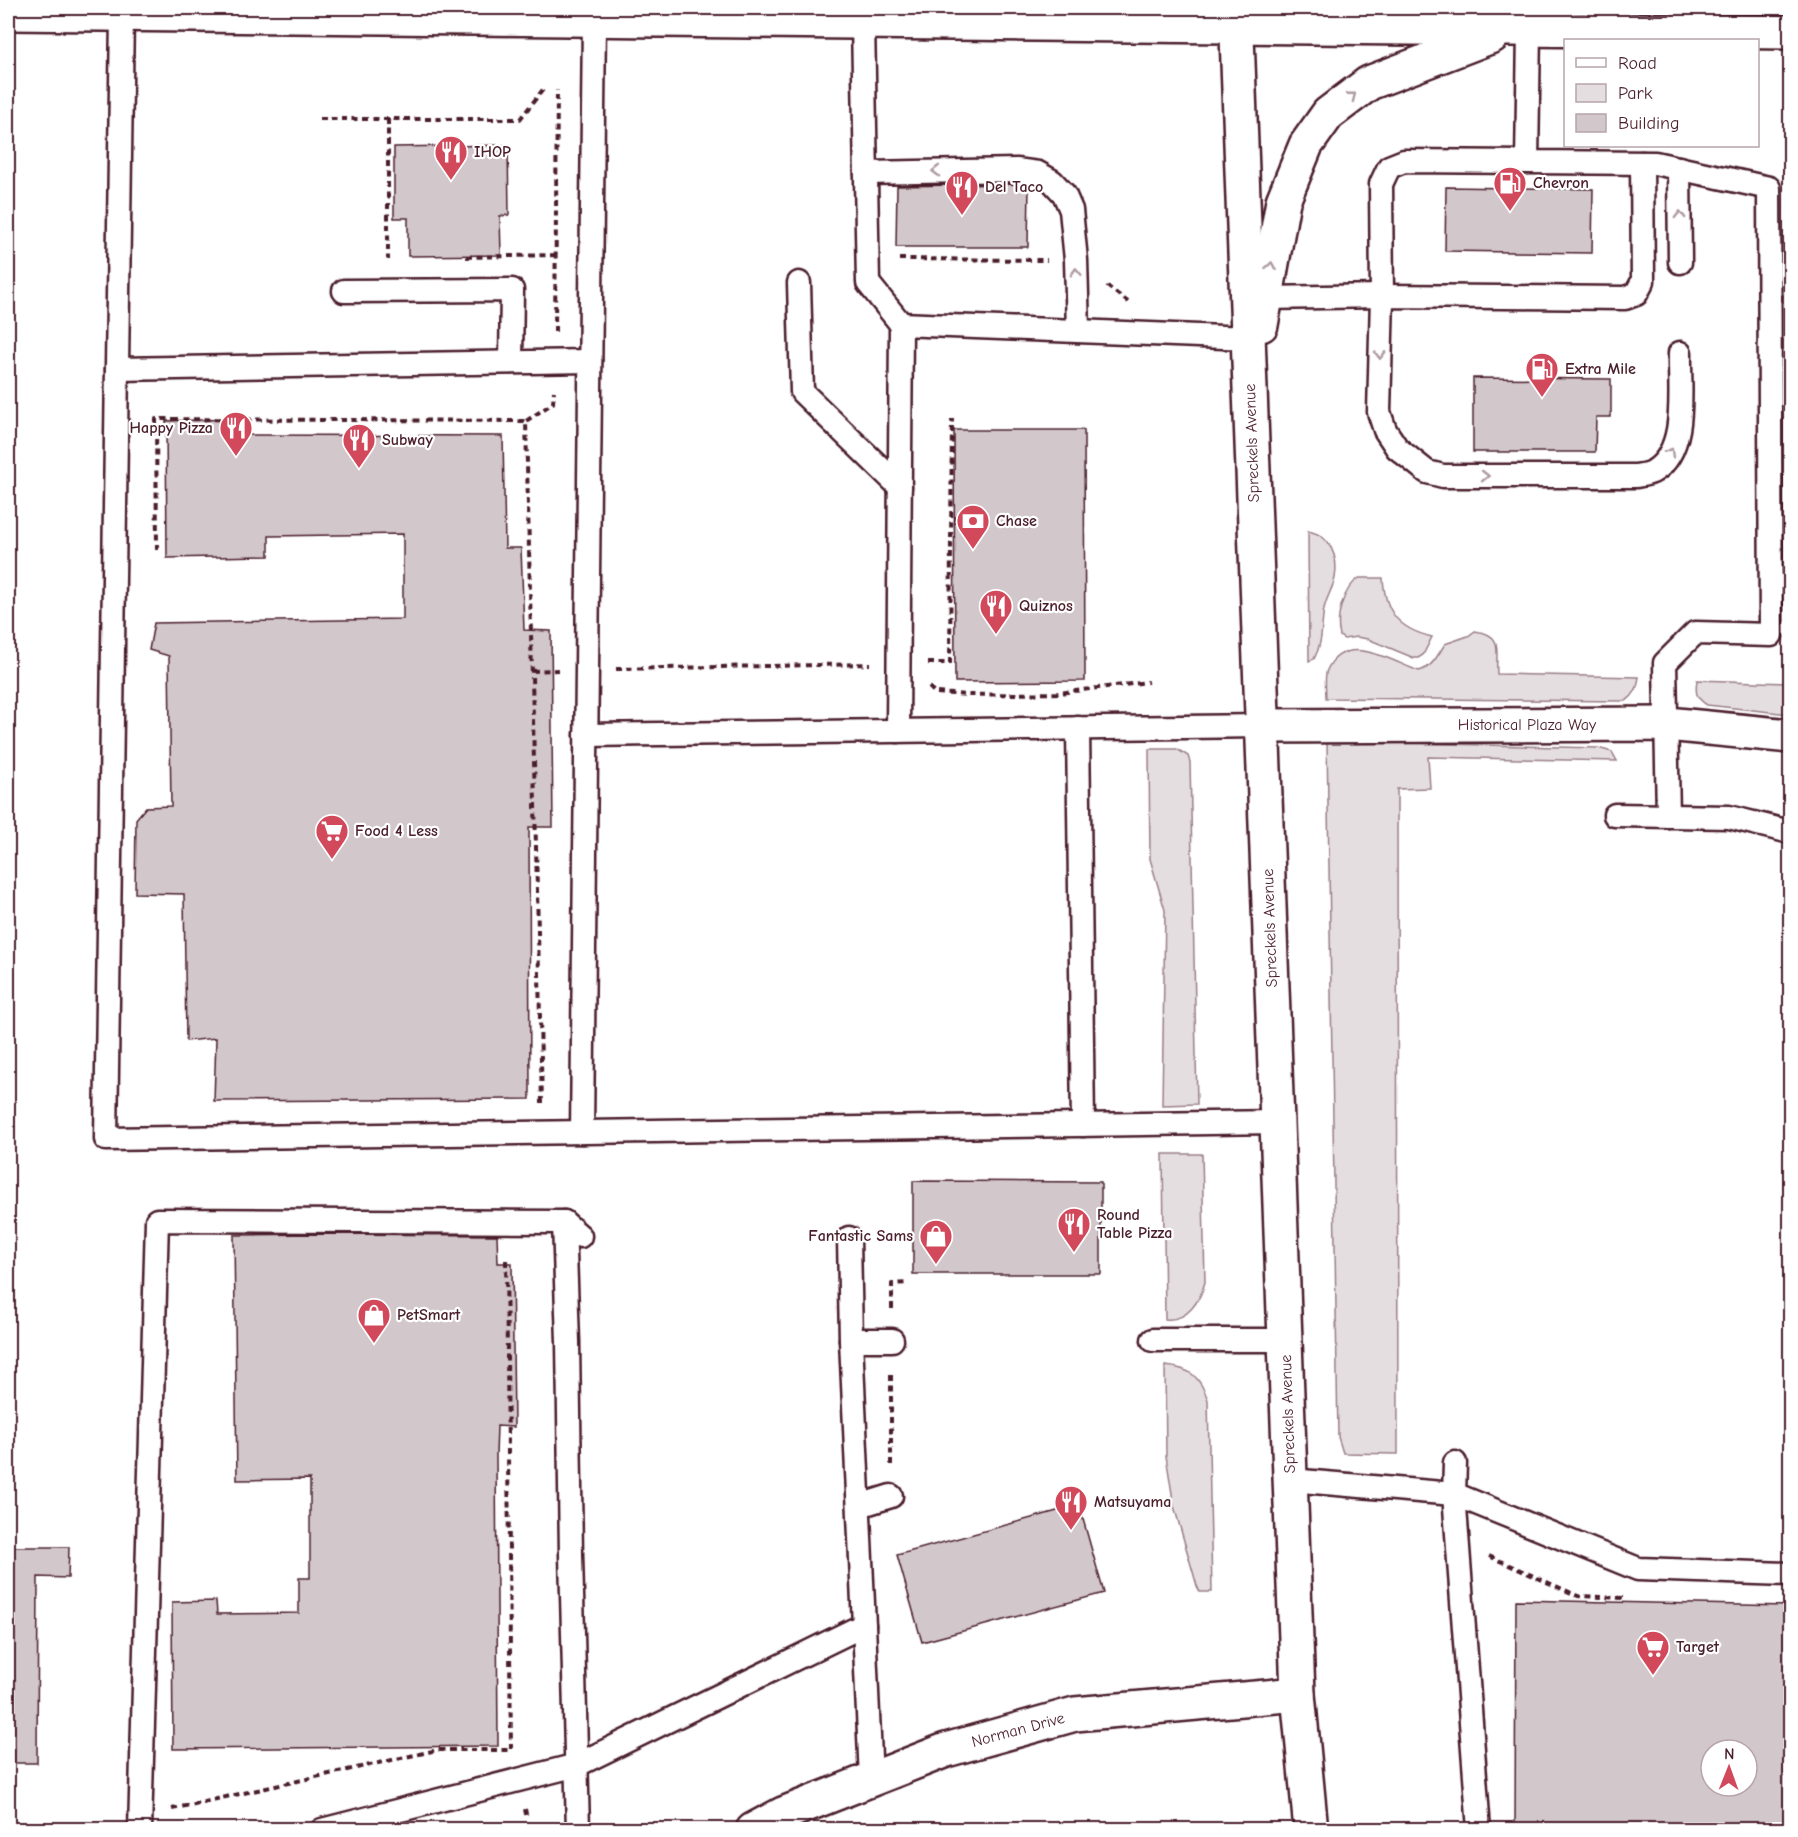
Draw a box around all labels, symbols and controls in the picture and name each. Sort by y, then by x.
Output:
legend [1564,39,1759,147]
text: Road [1618,53,1657,74]
text: Park [1618,83,1653,104]
one-way arrow [1345,92,1356,103]
text: Building [1618,113,1680,134]
restaurant icon: IHOP [433,134,469,181]
place label: IHOP [474,143,511,161]
one-way arrow [932,165,941,177]
fuel station icon: Chevron [1492,165,1528,212]
restaurant icon: Del Taco [944,169,980,216]
place label: Chevron [1533,174,1589,192]
place label: Del Taco [985,178,1043,196]
one-way arrow [1673,211,1686,220]
one-way arrow [1265,262,1277,271]
one-way arrow [1070,268,1082,277]
one-way arrow [1374,350,1387,359]
fuel station icon: Extra Mile [1524,351,1560,398]
place label: Extra Mile [1565,360,1636,378]
street label: Spreckels Avenue [1241,383,1263,503]
restaurant icon: Happy Pizza [218,410,254,457]
place label: Happy Pizza [130,419,213,437]
restaurant icon: Subway [341,422,377,469]
place label: Subway [382,431,433,449]
one-way arrow [1663,448,1674,458]
one-way arrow [1481,470,1490,482]
bank icon: Chase [955,503,991,550]
place label: Chase [996,512,1037,530]
restaurant icon: Quiznos [978,588,1014,635]
place label: Quiznos [1019,597,1073,615]
street label: Historical Plaza Way [1458,716,1597,734]
supermarket icon: Food 4 Less [314,813,350,860]
place label: Food 4 Less [355,822,438,840]
street label: Spreckels Avenue [1259,868,1281,988]
restaurant icon: Round Table Pizza [1056,1206,1092,1253]
place label: Round Table Pizza [1097,1206,1172,1242]
shop icon: Fantastic Sams [918,1218,954,1265]
place label: Fantastic Sams [808,1227,913,1245]
shop icon: PetSmart [356,1297,392,1344]
place label: PetSmart [397,1306,461,1324]
street label: Spreckels Avenue [1277,1354,1299,1474]
restaurant icon: Matsuyama [1053,1484,1089,1531]
place label: Matsuyama [1094,1493,1171,1511]
supermarket icon: Target [1635,1629,1671,1676]
place label: Target [1676,1638,1720,1656]
street label: Norman Drive [970,1709,1066,1751]
north arrow [1699,1738,1759,1798]
text: N [1724,1745,1735,1763]

